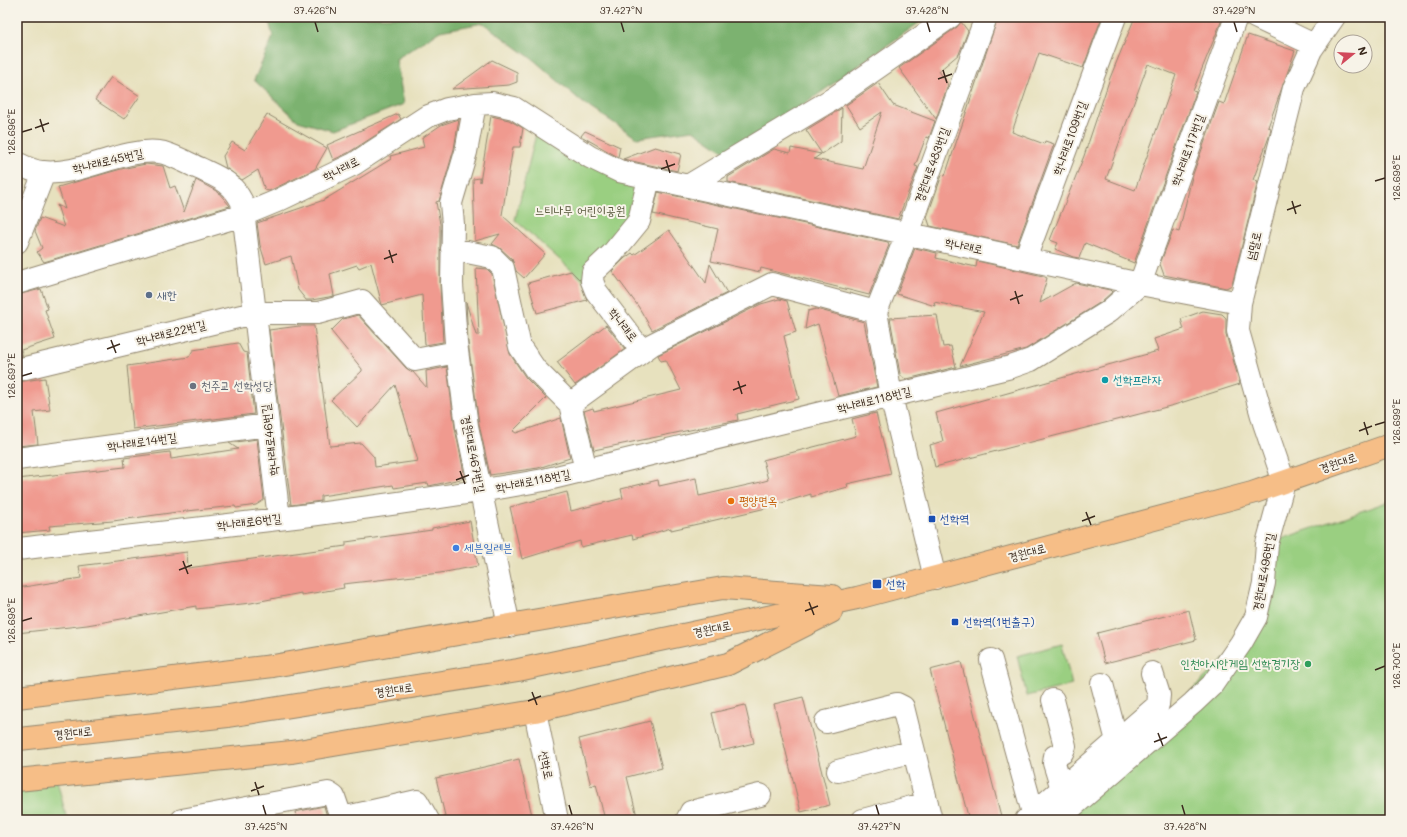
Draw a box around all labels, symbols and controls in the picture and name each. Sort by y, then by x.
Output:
text: 37.426°N [293,3,337,17]
text: 37.427°N [600,3,642,17]
text: 37.428°N [905,3,949,17]
text: 37.429°N [1213,3,1255,17]
north arrow [1333,34,1373,74]
text: N [1355,44,1371,57]
street label: 학나래로109번길 [1048,98,1090,177]
text: 126.696°E [4,108,18,155]
street label: 학나래로117번길 [1167,111,1208,188]
street label: 경원대로483번길 [910,124,952,205]
street label: 학나래로45번길 [71,144,145,176]
street label: 학나래로 [320,152,361,184]
text: 126.698°E [1389,154,1403,201]
park label: 느티나무 어린이공원 [535,202,625,218]
street label: 넘말로 [1242,230,1264,262]
street label: 학나래로 [944,233,985,257]
place label: 새한 [157,286,177,302]
marker: 새한 [144,290,154,300]
street label: 학나래로 [606,304,642,345]
street label: 학나래로22번길 [134,316,208,348]
text: 126.697°E [4,353,18,399]
place label: 선학프라자 [1113,371,1162,387]
marker: 선학프라자 [1100,375,1110,385]
place label: 천주교 선학성당 [201,377,273,393]
marker: 천주교 선학성당 [188,381,198,391]
street label: 학나래로118번길 [835,382,913,416]
text: 126.699°E [1389,398,1403,445]
street label: 학나래로46번길 [257,403,281,477]
street label: 경원대로467번길 [459,414,489,494]
street label: 학나래로14번길 [106,428,178,454]
street label: 경원대로 [1317,448,1359,476]
street label: 학나래로118번길 [494,465,572,495]
place label: 평양면옥 [739,492,778,508]
marker: 평양면옥 [726,496,736,506]
street label: 학나래로6번길 [216,509,283,533]
place label: 선학역 [940,510,969,526]
marker: 선학역 [927,514,937,524]
street label: 경원대로496번길 [1248,531,1278,612]
place label: 세븐일레븐 [464,539,512,555]
street label: 경원대로 [1006,539,1047,565]
marker: 세븐일레븐 [451,543,461,553]
place label: 선학 [886,575,906,591]
marker: 선학 [871,578,883,590]
text: 126.698°E [4,597,18,644]
place label: 선학역(1번출구) [963,613,1034,629]
street label: 경원대로 [691,616,732,640]
marker: 선학역(1번출구) [950,617,960,627]
text: 126.700°E [1389,642,1403,689]
place label: 인천아시안게임 선학경기장 [1180,655,1300,671]
marker: 인천아시안게임 선학경기장 [1303,659,1313,669]
street label: 경원대로 [374,678,414,700]
street label: 경원대로 [53,722,93,742]
street label: 선학로 [536,749,558,781]
text: 37.425°N [245,819,287,833]
text: 37.426°N [550,819,594,833]
text: 37.427°N [858,819,900,833]
text: 37.428°N [1163,819,1207,833]

